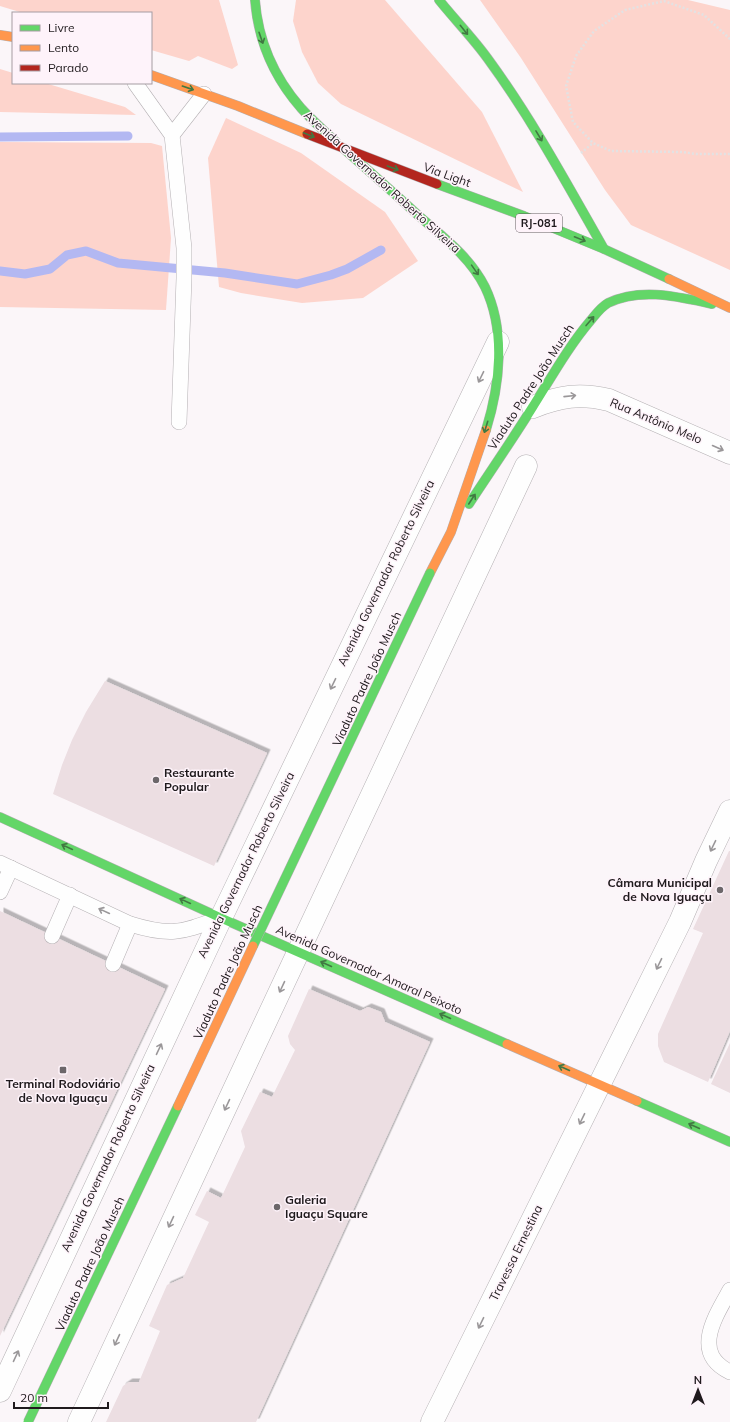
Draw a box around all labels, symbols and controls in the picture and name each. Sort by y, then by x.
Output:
legend [12,12,152,84]
text: Livre [48,20,75,35]
one-way arrow [460,24,468,35]
one-way arrow [258,32,266,44]
text: Lento [48,40,79,55]
text: Parado [48,60,88,75]
one-way arrow [181,85,194,92]
street label: Avenida Governador Roberto Silveira [301,107,464,256]
one-way arrow [536,130,544,142]
one-way arrow [302,132,314,140]
street label: Via Light [421,159,473,190]
one-way arrow [387,164,399,172]
road number: RJ-081 [516,214,562,232]
one-way arrow [574,236,586,243]
one-way arrow [471,265,479,276]
one-way arrow [585,315,594,326]
street label: Viaduto Padre João Musch [484,321,577,452]
one-way arrow [477,371,484,383]
one-way arrow [564,393,577,400]
street label: Rua Antônio Melo [608,394,705,447]
one-way arrow [482,420,489,433]
one-way arrow [711,445,723,452]
street label: Avenida Governador Roberto Silveira [334,477,437,668]
one-way arrow [468,494,476,505]
street label: Viaduto Padre João Musch [329,609,404,748]
one-way arrow [329,677,336,689]
place label: Restaurante Popular [164,765,235,794]
street label: Avenida Governador Roberto Silveira [194,769,297,960]
marker: Restaurante Popular [151,775,161,785]
one-way arrow [709,839,716,851]
one-way arrow [61,843,73,850]
place label: Câmara Municipal de Nova Iguaçu [608,875,712,904]
marker: Câmara Municipal de Nova Iguaçu [715,885,725,895]
one-way arrow [179,897,191,904]
street label: Viaduto Padre João Musch [190,902,265,1041]
one-way arrow [98,907,110,914]
street label: Avenida Governador Amaral Peixoto [274,922,465,1018]
one-way arrow [655,958,662,970]
one-way arrow [320,960,332,967]
one-way arrow [278,981,285,993]
one-way arrow [439,1012,451,1019]
one-way arrow [156,1044,163,1056]
street label: Avenida Governador Roberto Silveira [57,1062,158,1254]
one-way arrow [558,1064,570,1071]
marker: Terminal Rodoviário de Nova Iguaçu [58,1065,68,1075]
place label: Terminal Rodoviário de Nova Iguaçu [6,1076,120,1105]
one-way arrow [223,1098,230,1110]
one-way arrow [578,1112,585,1124]
one-way arrow [689,1122,701,1129]
place label: Galeria Iguaçu Square [285,1192,368,1221]
street label: Viaduto Padre João Musch [52,1194,127,1333]
marker: Galeria Iguaçu Square [272,1202,282,1212]
street label: Travessa Ernestina [486,1202,545,1303]
one-way arrow [167,1216,174,1228]
one-way arrow [477,1317,484,1329]
one-way arrow [112,1334,120,1346]
one-way arrow [13,1350,21,1362]
north arrow [678,1370,718,1410]
text: N [694,1373,702,1387]
scale bar [14,1384,108,1410]
text: 20 m [20,1390,48,1405]

